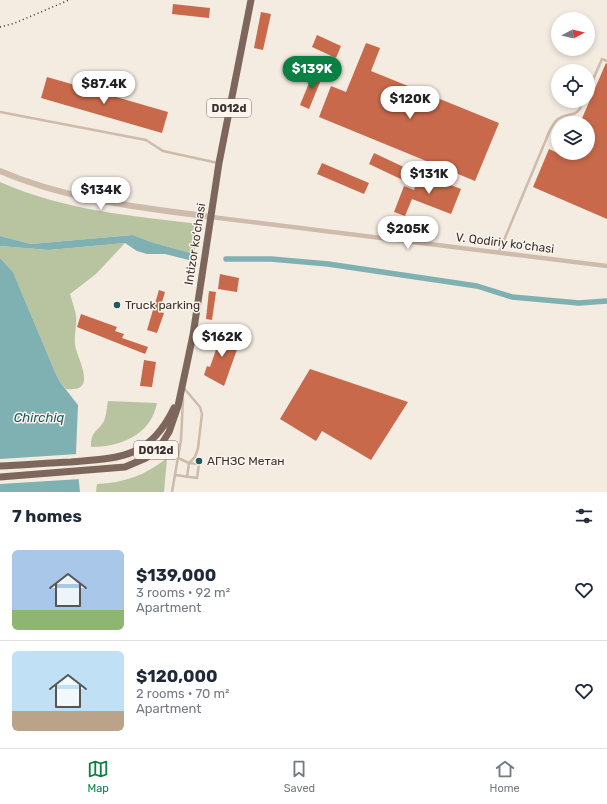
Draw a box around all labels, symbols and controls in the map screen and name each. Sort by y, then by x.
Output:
north arrow [551,12,595,56]
map controls [551,12,595,160]
pin: $139K [284,56,340,90]
text: $139K [292,61,332,76]
button: locate [551,64,595,108]
pin: $87.4K [71,71,137,105]
text: $87.4K [81,76,127,91]
pin: $120K [382,86,438,120]
text: $120K [389,91,431,106]
road number: D012d [207,99,251,117]
button: layers [551,116,595,160]
pin: $131K [401,161,457,195]
text: $131K [410,166,448,181]
pin: $134K [73,177,129,211]
text: $134K [80,182,122,197]
street label: Intizor ko‘chasi [182,202,208,286]
pin: $205K [380,216,436,250]
text: $205K [387,221,430,236]
street label: V. Qodiriy ko‘chasi [455,230,555,256]
place label: Truck parking [125,298,200,312]
marker: Truck parking [112,300,122,310]
pin: $162K [194,324,250,358]
text: $162K [202,329,242,344]
water label: Chirchiq [14,410,65,425]
road number: D012d [134,441,178,459]
place label: АГНЗС Метан [207,454,285,468]
marker: АГНЗС Метан [194,456,204,466]
icon: filters [573,505,595,527]
text: 7 homes [12,506,82,526]
text: $139,000 [136,565,216,585]
icon: home [44,566,92,614]
icon: heart [573,579,595,601]
text: 3 rooms · 92 m² [136,585,230,600]
text: Apartment [136,600,201,615]
text: $120,000 [136,666,218,686]
icon: home [44,667,92,715]
icon: heart [573,680,595,702]
text: 2 rooms · 70 m² [136,686,230,701]
text: Apartment [136,701,201,716]
tab: Map [87,758,109,795]
tab: Saved [284,758,315,795]
tab: Home [490,758,520,795]

